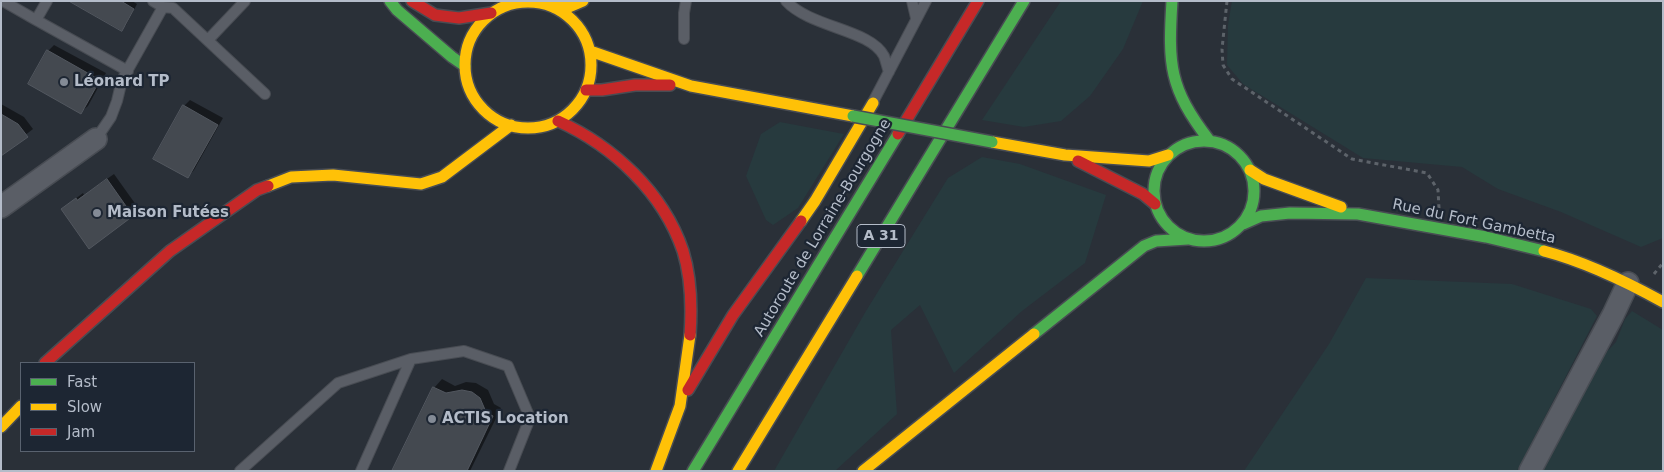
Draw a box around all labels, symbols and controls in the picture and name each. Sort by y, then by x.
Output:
place label: Léonard TP [74,73,169,91]
marker: Léonard TP [58,76,70,88]
street label: Autoroute de Lorraine-Bourgogne [751,116,895,340]
street label: Rue du Fort Gambetta [1391,196,1557,248]
place label: Maison Futées [107,204,229,222]
marker: Maison Futées [91,207,103,219]
road number: A 31 [857,225,905,248]
legend [20,362,195,452]
text: Fast [67,373,97,391]
text: Slow [67,398,102,416]
place label: ACTIS Location [442,410,569,428]
marker: ACTIS Location [426,413,438,425]
text: Jam [67,423,95,441]

